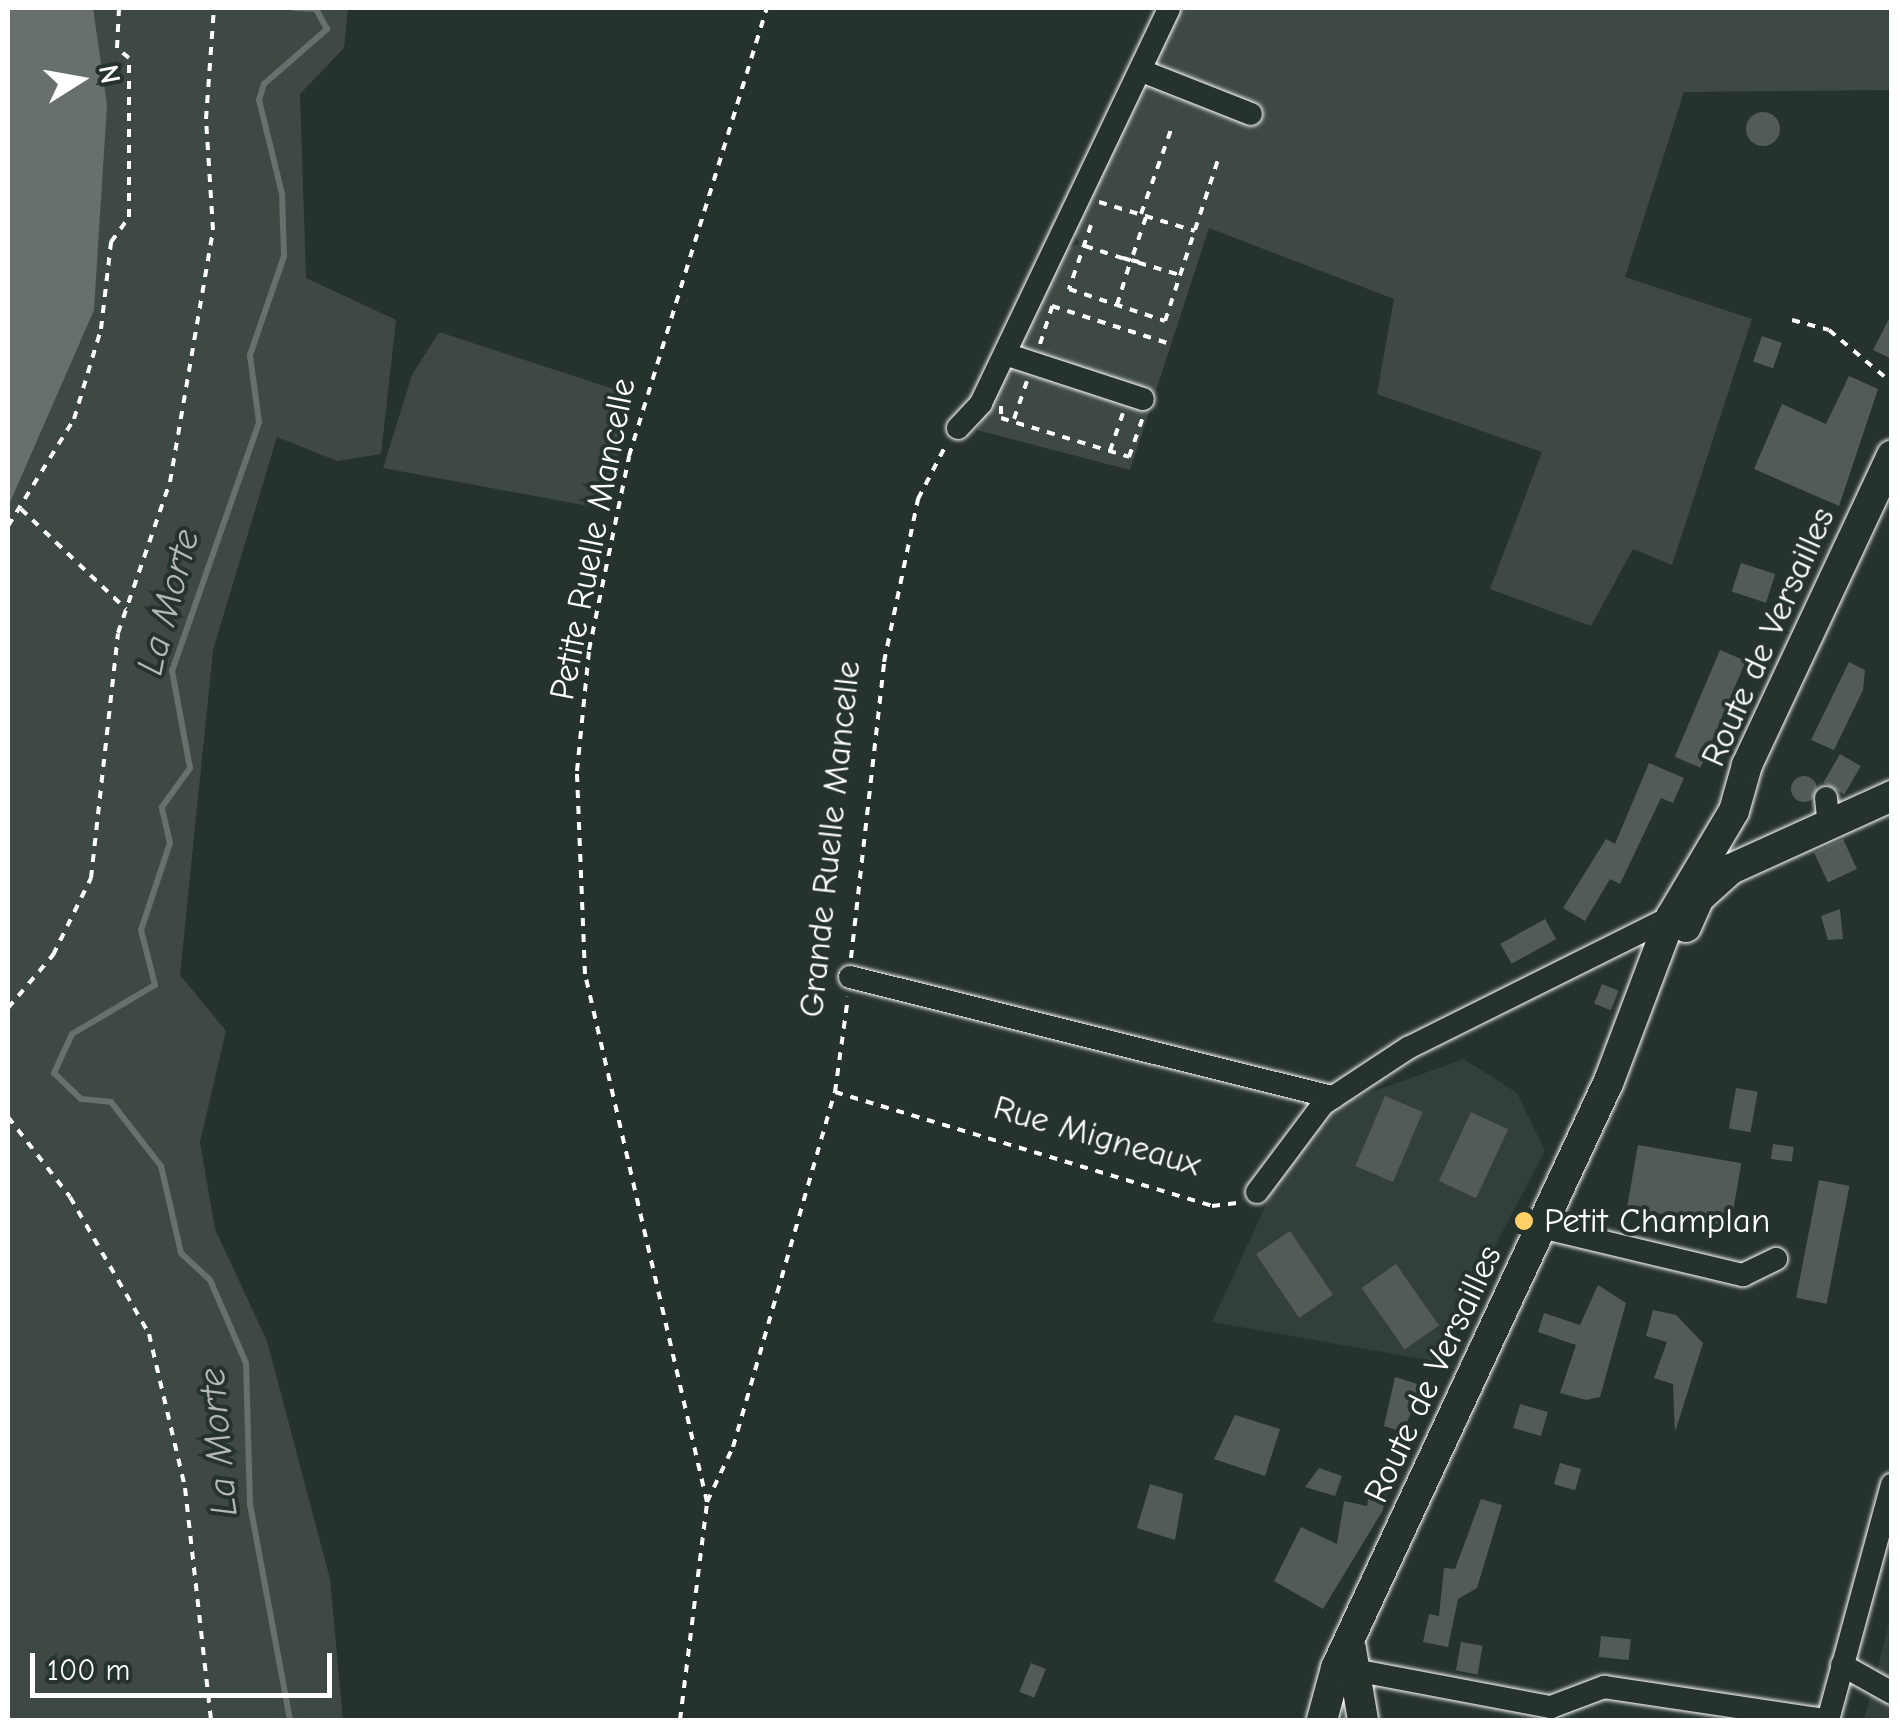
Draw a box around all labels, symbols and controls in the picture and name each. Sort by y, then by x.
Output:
north arrow [30,30,130,130]
text: N [92,62,127,86]
street label: Petite Ruelle Mancelle [541,375,645,703]
street label: Route de Versailles [1692,501,1844,773]
water label: La Morte [128,524,210,680]
street label: Grande Ruelle Mancelle [790,659,870,1019]
street label: Rue Migneaux [989,1086,1205,1186]
place label: Petit Champlan [1544,1200,1770,1242]
marker: Petit Champlan [1513,1210,1535,1232]
street label: Route de Versailles [1355,1239,1511,1509]
water label: La Morte [190,1366,248,1518]
scale bar [35,1633,338,1695]
text: 100 m [47,1653,130,1688]

